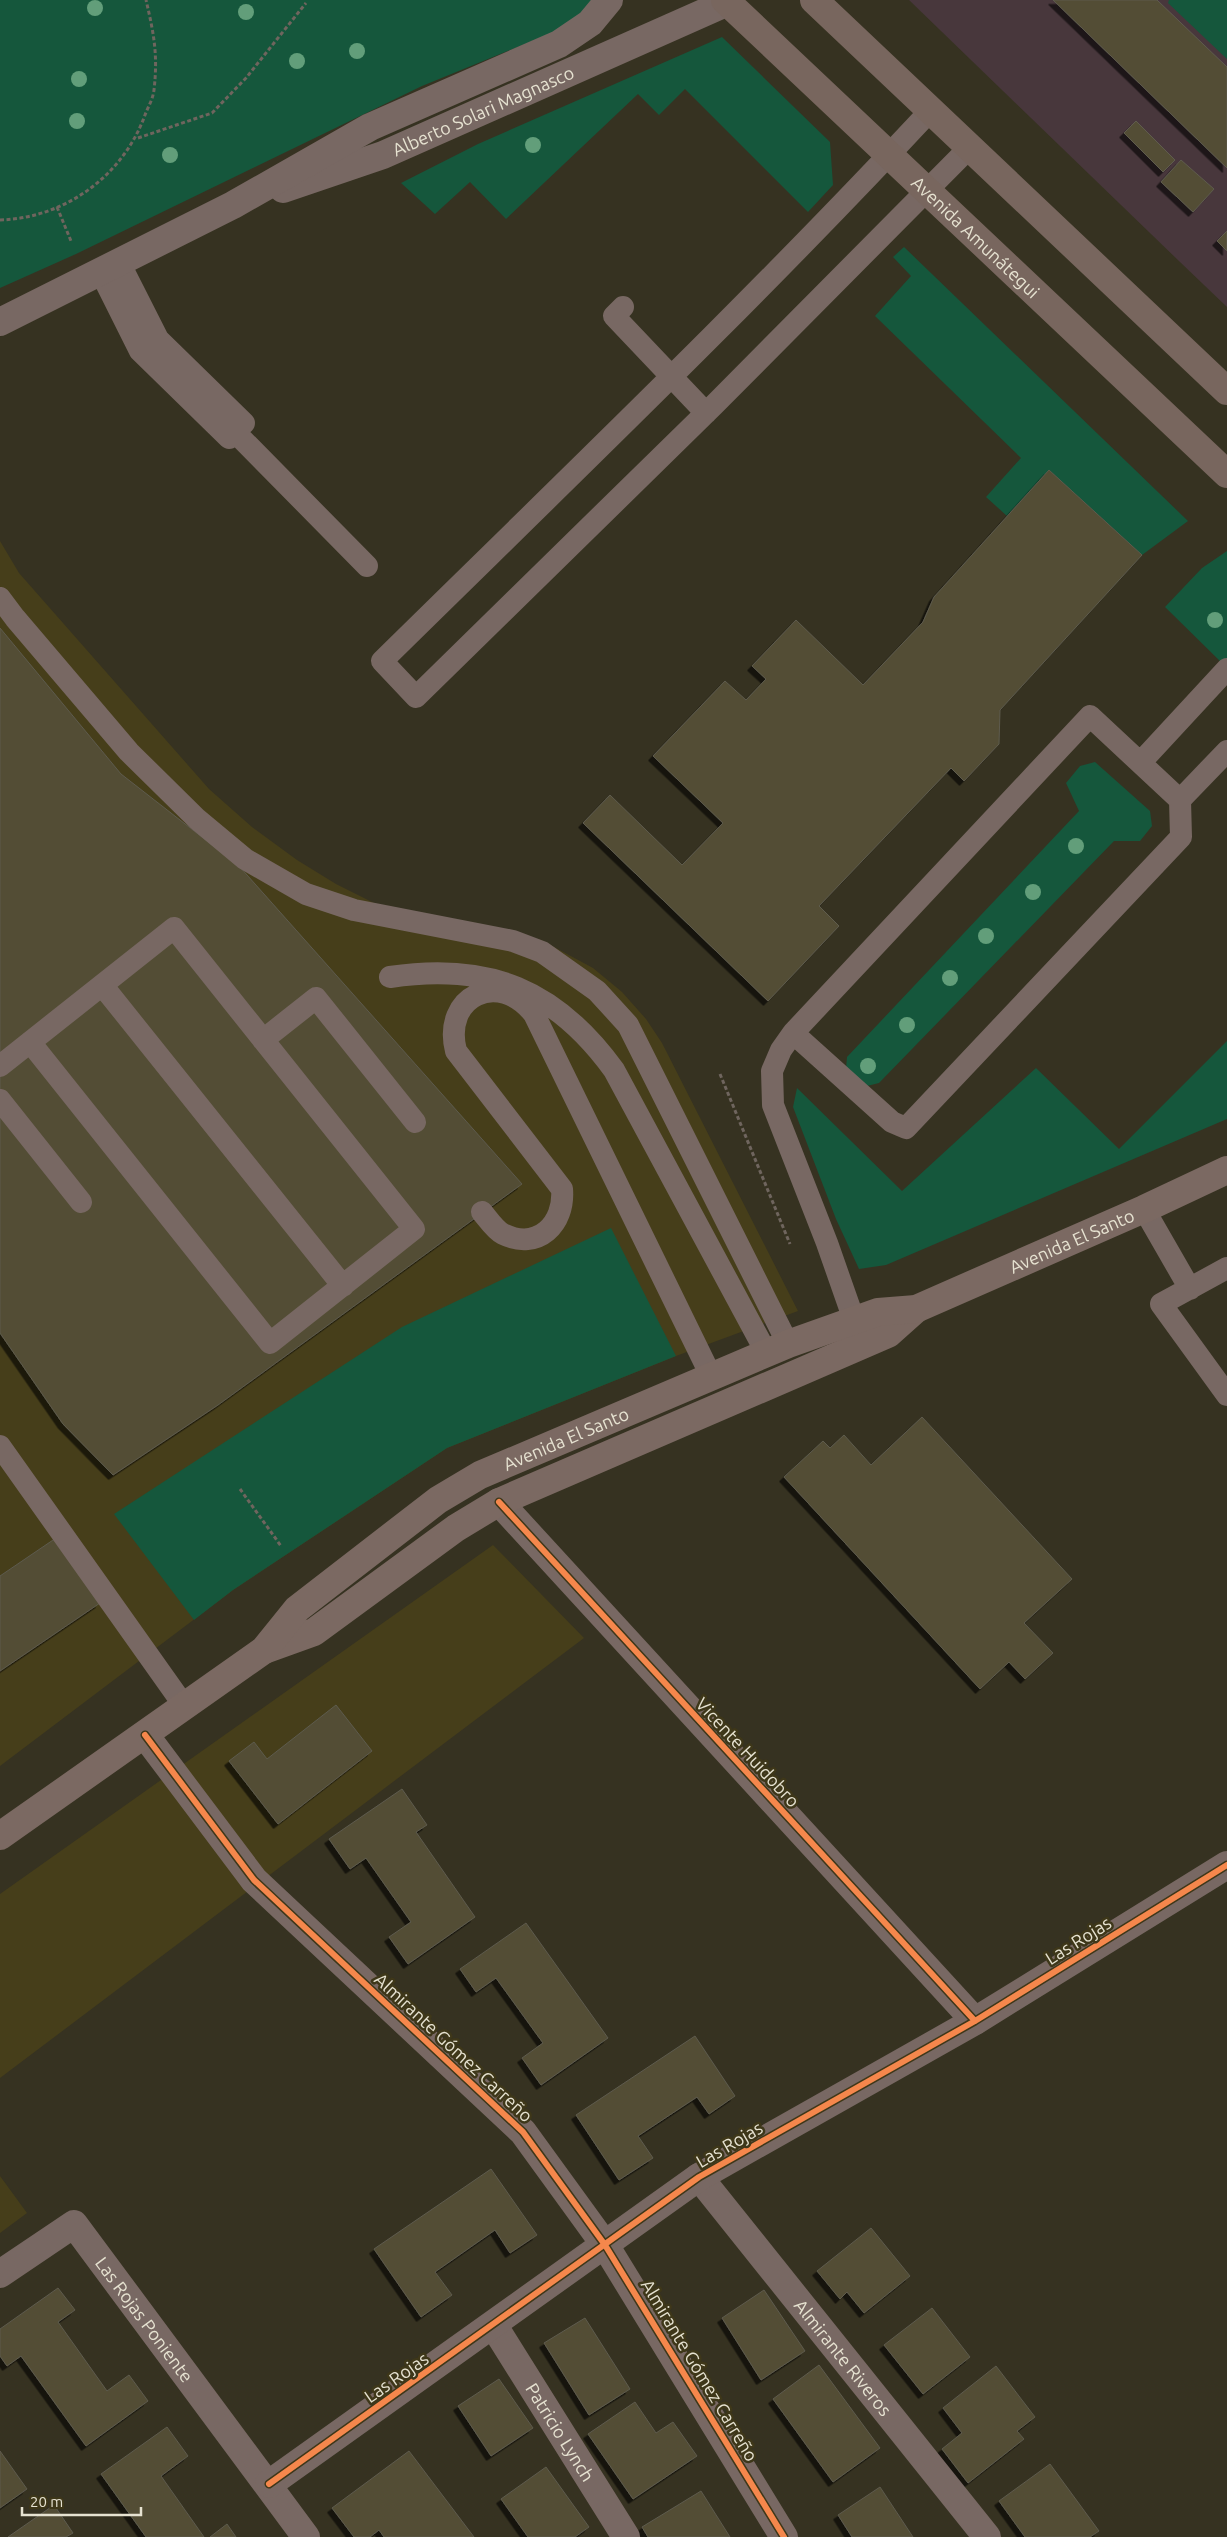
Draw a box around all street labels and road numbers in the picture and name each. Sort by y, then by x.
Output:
street label: Alberto Solari Magnasco [389,62,577,160]
street label: Avenida Amunátegui [908,172,1044,302]
street label: Avenida El Santo [1006,1205,1137,1277]
street label: Avenida El Santo [500,1403,632,1474]
street label: Vicente Huidobro [692,1693,804,1811]
street label: Las Rojas [1042,1912,1115,1968]
street label: Almirante Gómez Carreño [371,1968,537,2126]
street label: Las Rojas [692,2117,766,2171]
street label: Las Rojas Poniente [92,2253,198,2386]
street label: Almirante Gómez Carreño [638,2275,762,2465]
street label: Almirante Riveros [791,2295,896,2420]
street label: Las Rojas [360,2348,432,2406]
street label: Patricio Lynch [522,2379,599,2485]

